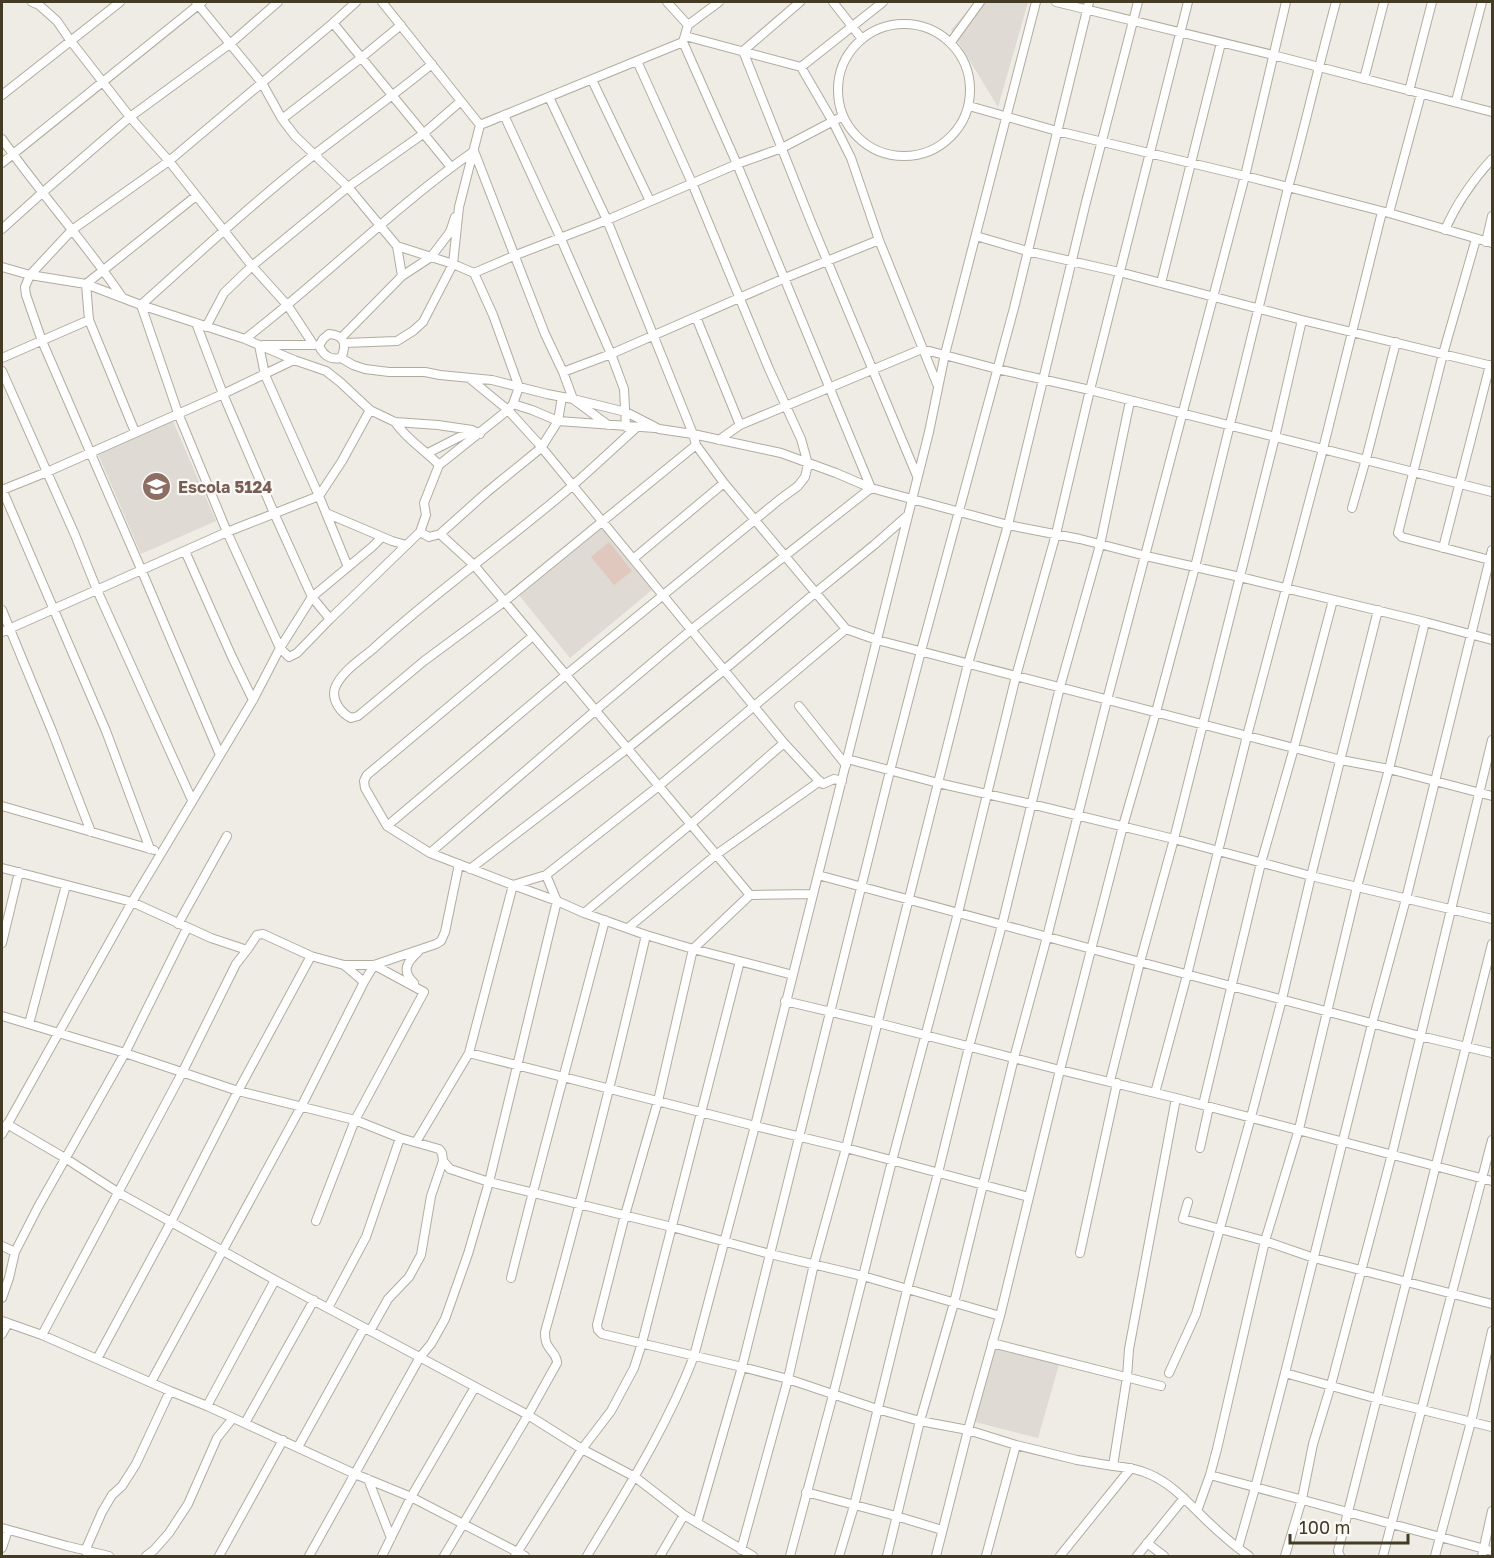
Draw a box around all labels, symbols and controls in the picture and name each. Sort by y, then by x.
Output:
school or university icon: Escola 5124 [141,471,173,503]
place label: Escola 5124 [178,477,272,497]
scale bar [1290,1507,1408,1545]
text: 100 m [1299,1516,1350,1538]

